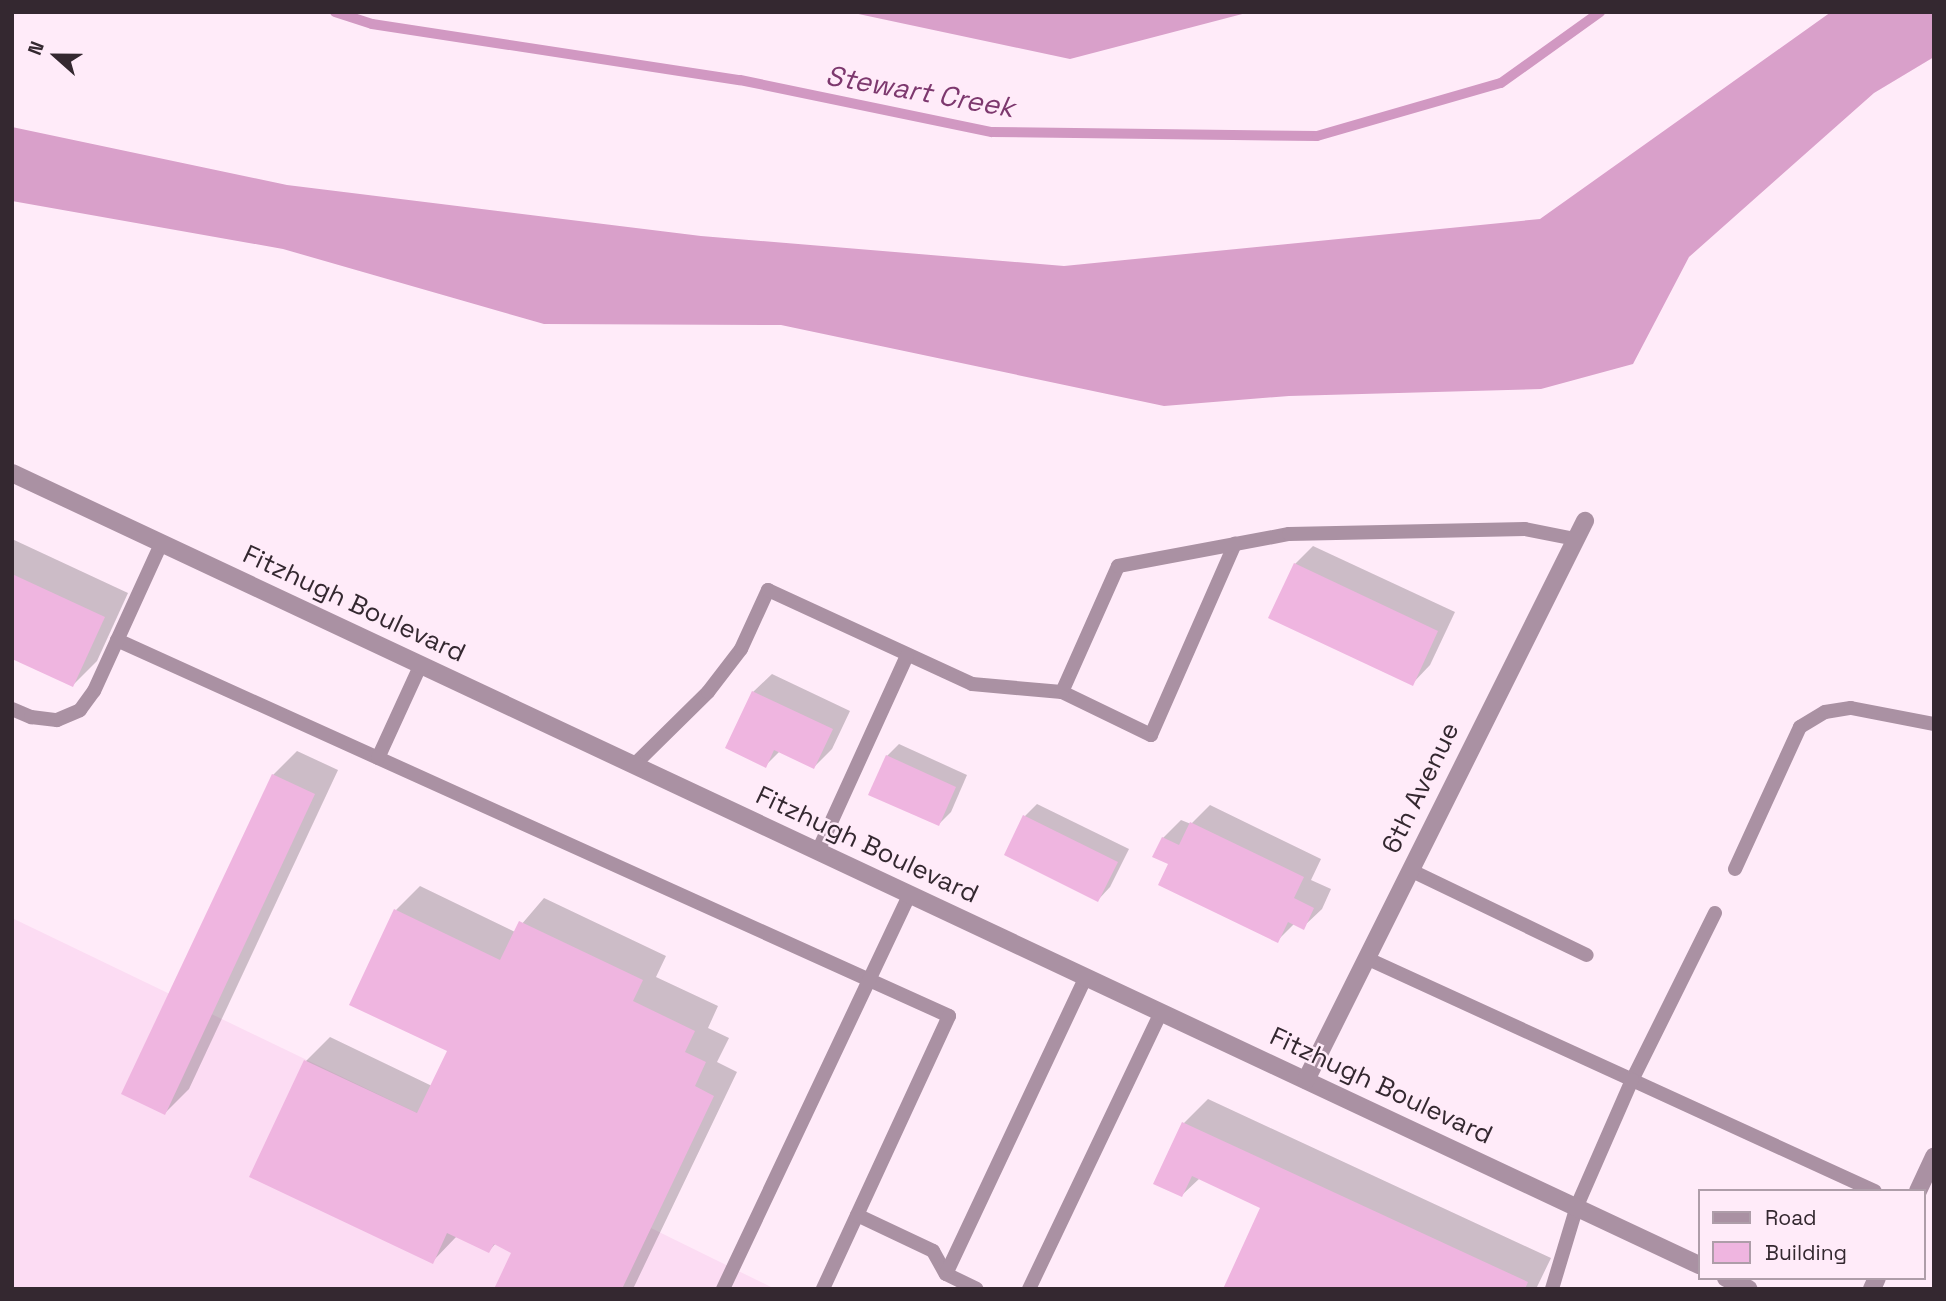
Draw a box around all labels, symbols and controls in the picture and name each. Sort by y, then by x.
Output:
north arrow [21,21,91,91]
text: N [22,38,50,59]
water label: Stewart Creek [823,58,1017,124]
street label: Fitzhugh Boulevard [238,539,470,669]
street label: 6th Avenue [1376,717,1466,859]
street label: Fitzhugh Boulevard [751,780,983,910]
street label: Fitzhugh Boulevard [1265,1021,1497,1151]
legend [1698,1189,1925,1280]
text: Road [1765,1204,1817,1231]
text: Building [1765,1239,1847,1266]

